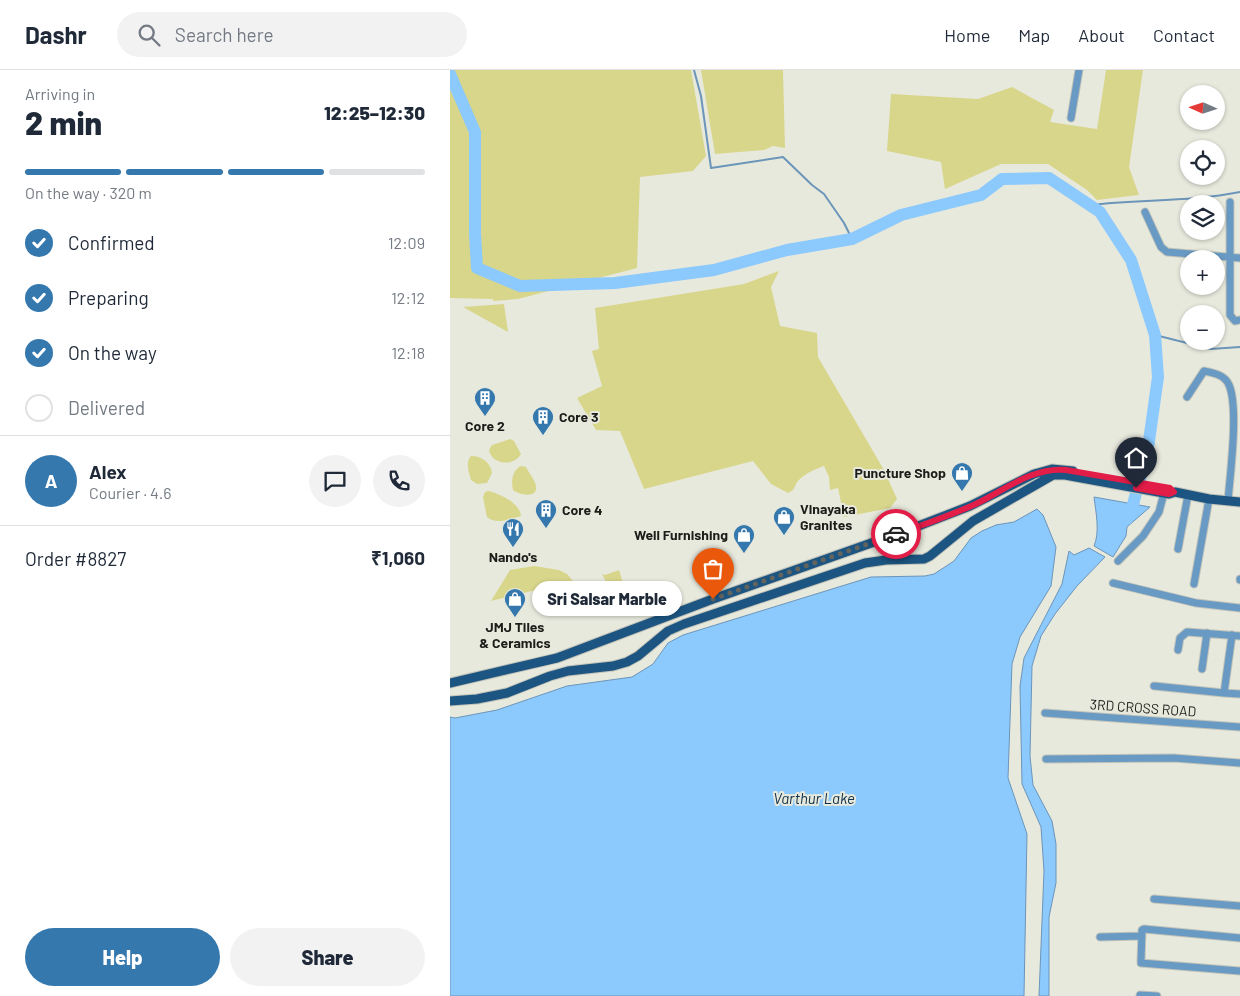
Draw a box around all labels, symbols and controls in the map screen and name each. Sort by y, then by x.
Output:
search box [117,12,467,57]
text: Dashr [25,20,87,49]
icon: search [135,21,163,49]
text: Search here [175,23,274,46]
text: Home [944,24,990,46]
text: Map [1018,24,1050,46]
text: About [1078,24,1125,46]
text: Contact [1153,24,1215,46]
text: Arriving in [25,84,95,103]
north arrow [1180,85,1225,130]
map controls [1180,85,1225,350]
text: 12:25–12:30 [324,101,425,124]
text: 2 min [25,103,102,141]
button: locate [1180,140,1225,185]
text: On the way · 320 m [25,183,152,202]
button: layers [1180,195,1225,240]
icon: check [25,229,53,257]
text: Confirmed [68,231,155,254]
text: 12:09 [388,233,425,252]
button: + [1180,250,1225,295]
icon: check [25,284,53,312]
text: Preparing [68,286,149,309]
text: 12:12 [391,288,425,307]
button: − [1180,305,1225,350]
icon: check [25,339,53,367]
text: On the way [68,341,157,364]
text: 12:18 [391,343,425,362]
building icon: Core 2 [473,386,497,417]
text: Delivered [68,396,145,419]
building icon: Core 3 [531,405,555,436]
place label: Core 3 [559,408,598,425]
place label: Core 2 [465,417,505,434]
pin [1115,437,1157,488]
icon: home [1122,444,1150,472]
button: chat [309,455,361,507]
button: phone [373,455,425,507]
text: Alex [89,460,127,483]
shop icon: Puncture Shop [950,461,974,492]
place label: Puncture Shop [855,464,946,481]
text: A [45,469,57,492]
text: Courier · 4.6 [89,483,172,502]
building icon: Core 4 [534,498,558,529]
place label: Vinayaka Granites [800,500,856,533]
place label: Core 4 [562,501,602,518]
shop icon: Vinayaka Granites [772,505,796,536]
courier [871,509,921,559]
restaurant icon: Nando's [501,517,525,548]
icon: car [882,520,910,548]
shop icon: Well Furnishing [732,523,756,554]
place label: Well Furnishing [634,526,728,543]
text: ₹1,060 [371,546,425,569]
text: Order #8827 [25,547,126,570]
place label: Nando's [489,548,537,565]
pin [692,548,734,599]
icon: bag [699,555,727,583]
callout: Sri Salsar Marble [533,582,683,616]
shop icon: JMJ Tiles & Ceramics [503,587,527,618]
text: Sri Salsar Marble [547,589,667,608]
place label: JMJ Tiles & Ceramics [479,618,551,651]
street label: 3RD CROSS ROAD [1089,695,1197,720]
water label: Varthur Lake [773,789,855,807]
button: Help [25,928,220,986]
button: Share [230,928,425,986]

